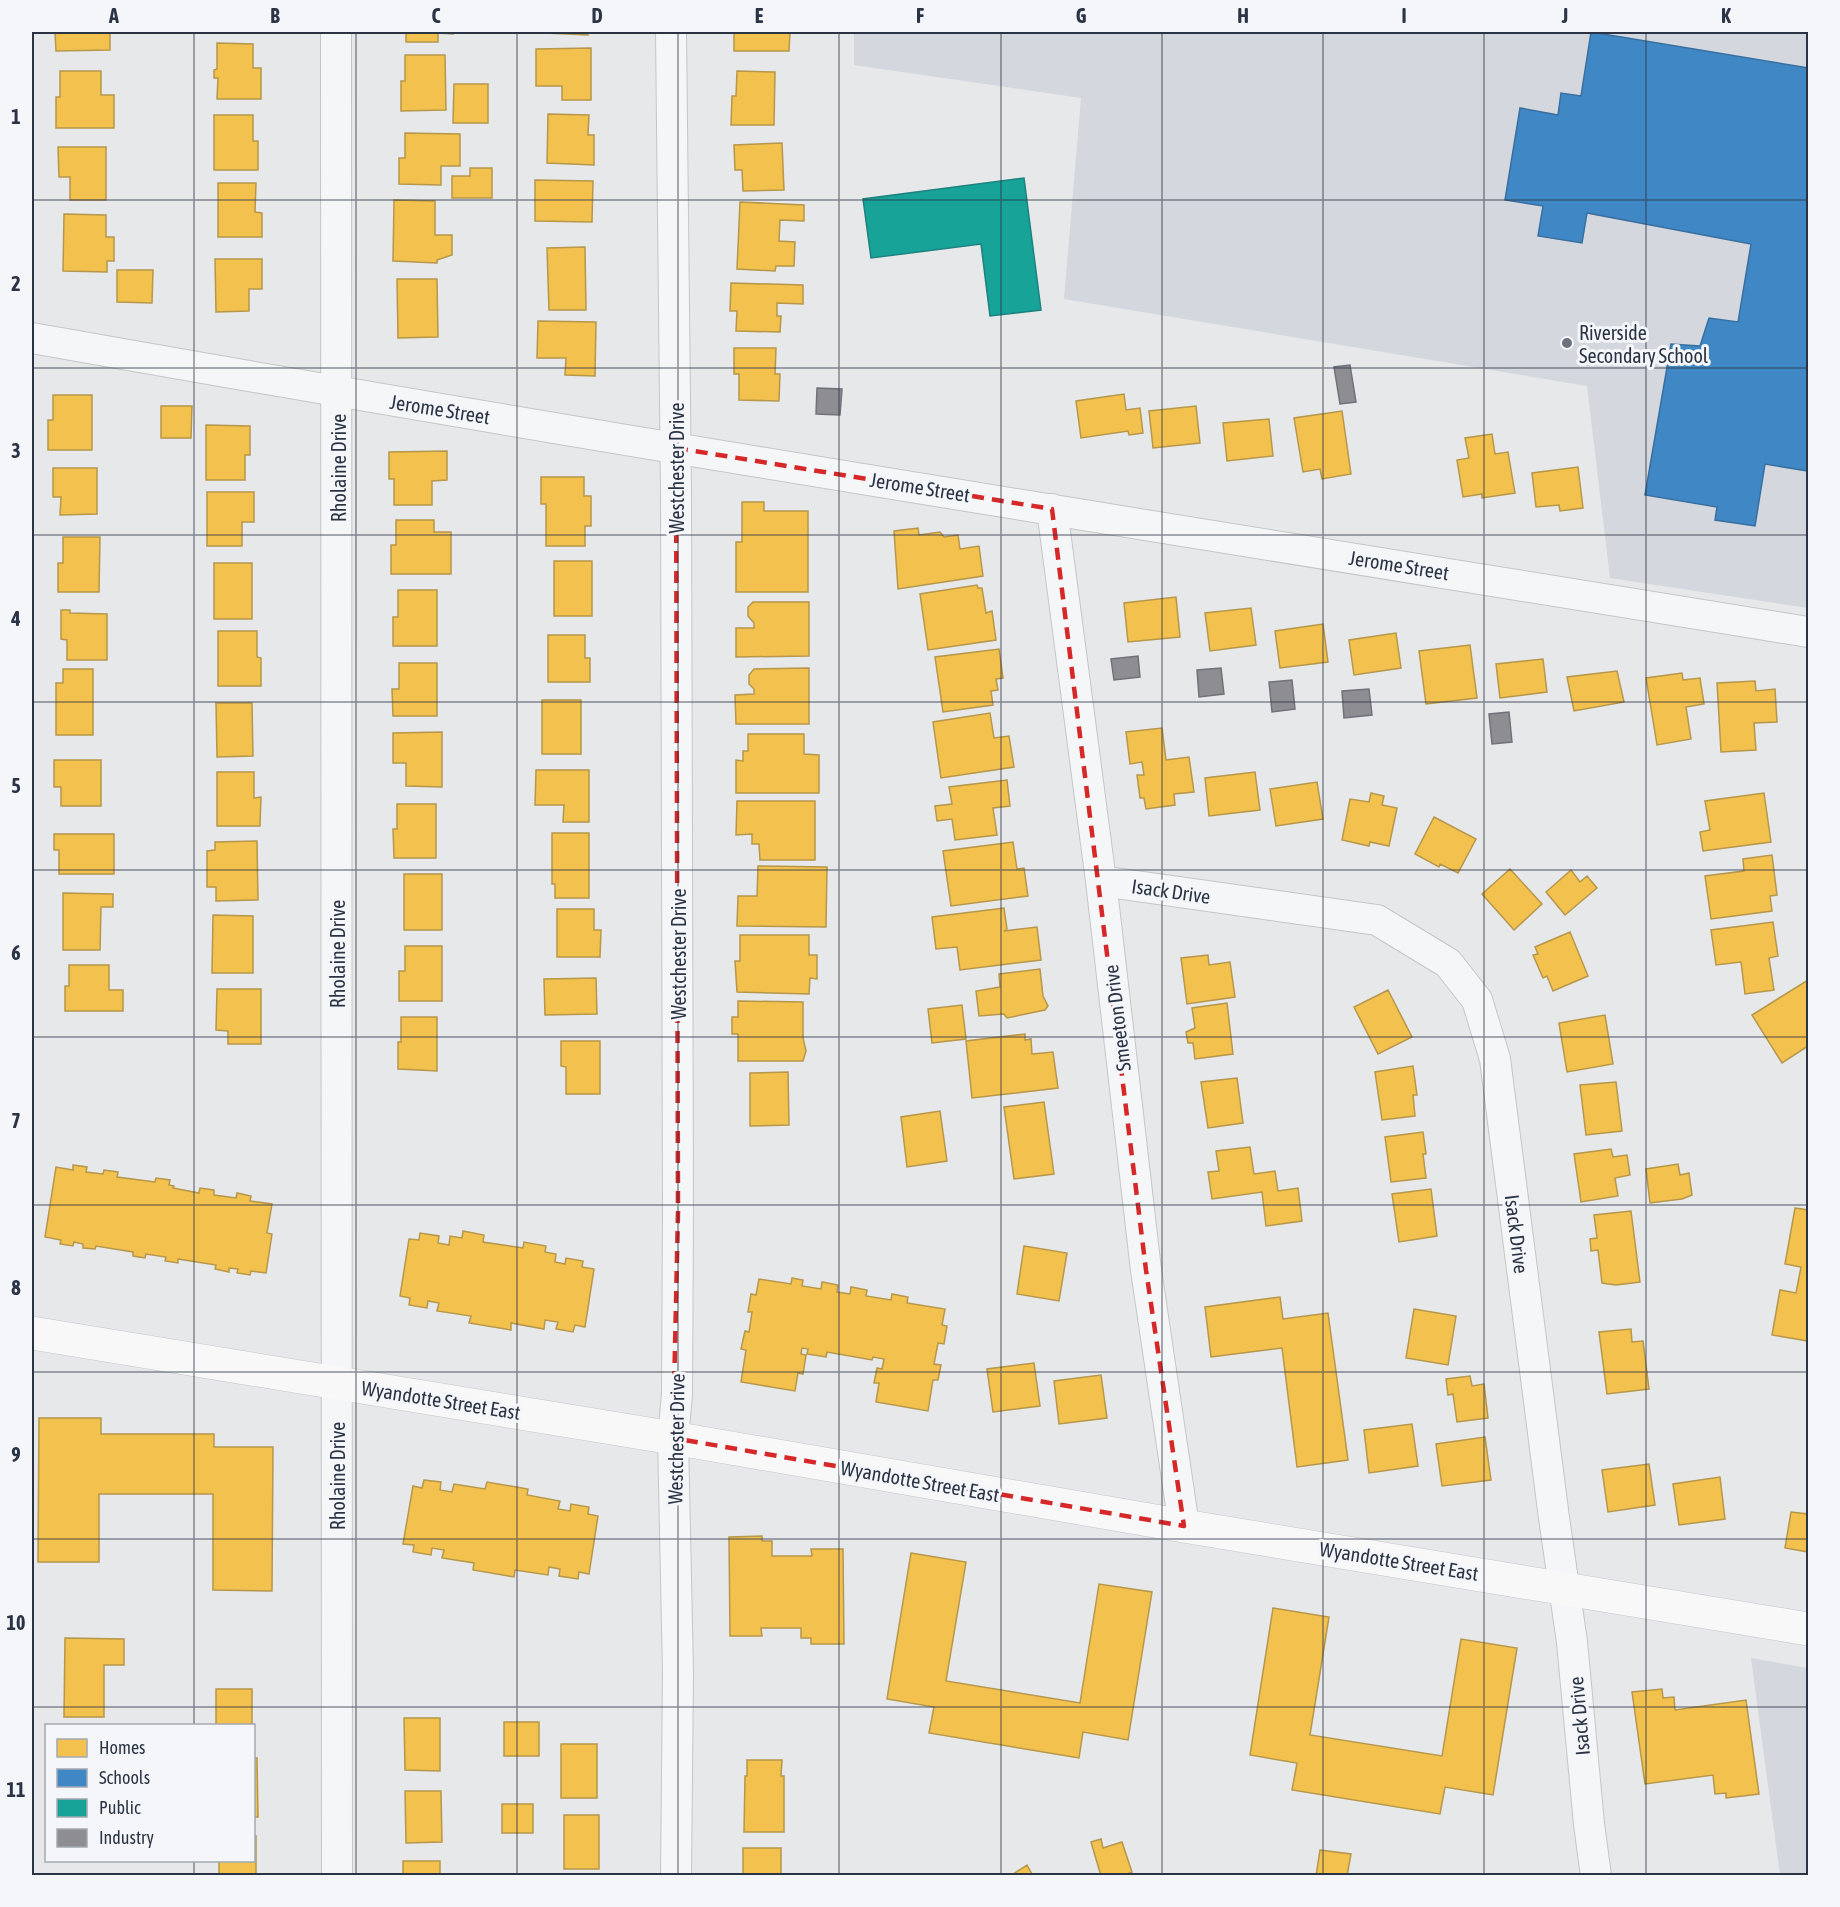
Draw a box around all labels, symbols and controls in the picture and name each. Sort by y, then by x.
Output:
text: A [108,4,119,27]
text: B [270,4,280,27]
text: C [432,4,441,27]
text: D [591,4,603,27]
text: E [755,4,764,27]
text: F [916,4,924,27]
text: G [1076,4,1087,27]
text: H [1237,4,1249,27]
text: I [1401,4,1407,27]
text: J [1561,4,1568,27]
text: K [1721,4,1731,27]
text: 1 [11,105,21,128]
text: 2 [11,272,21,295]
place label: Riverside Secondary School [1579,321,1709,367]
marker: Riverside Secondary School [1560,336,1574,350]
street label: Jerome Street [388,390,492,428]
street label: Westchester Drive [665,403,688,533]
street label: Rholaine Drive [327,414,350,522]
text: 3 [11,439,21,462]
street label: Jerome Street [868,468,972,506]
street label: Jerome Street [1347,546,1451,584]
text: 4 [10,607,21,630]
text: 5 [11,774,21,797]
street label: Isack Drive [1130,874,1212,908]
street label: Westchester Drive [667,889,690,1019]
street label: Rholaine Drive [326,900,349,1008]
text: 6 [11,941,21,964]
street label: Smeeton Drive [1099,963,1135,1073]
text: 7 [11,1109,21,1132]
street label: Isack Drive [1501,1193,1533,1275]
text: 8 [11,1276,21,1299]
street label: Westchester Drive [663,1373,689,1505]
street label: Wyandotte Street East [360,1376,522,1424]
street label: Rholaine Drive [326,1422,349,1530]
text: 9 [11,1443,21,1466]
street label: Wyandotte Street East [839,1456,1001,1506]
street label: Wyandotte Street East [1318,1537,1480,1585]
text: 10 [7,1611,25,1634]
street label: Isack Drive [1564,1676,1594,1756]
legend [45,1724,255,1862]
text: Homes [99,1737,145,1758]
text: Schools [99,1767,150,1788]
text: 11 [7,1778,25,1801]
text: Public [99,1797,141,1818]
text: Industry [99,1827,154,1848]

